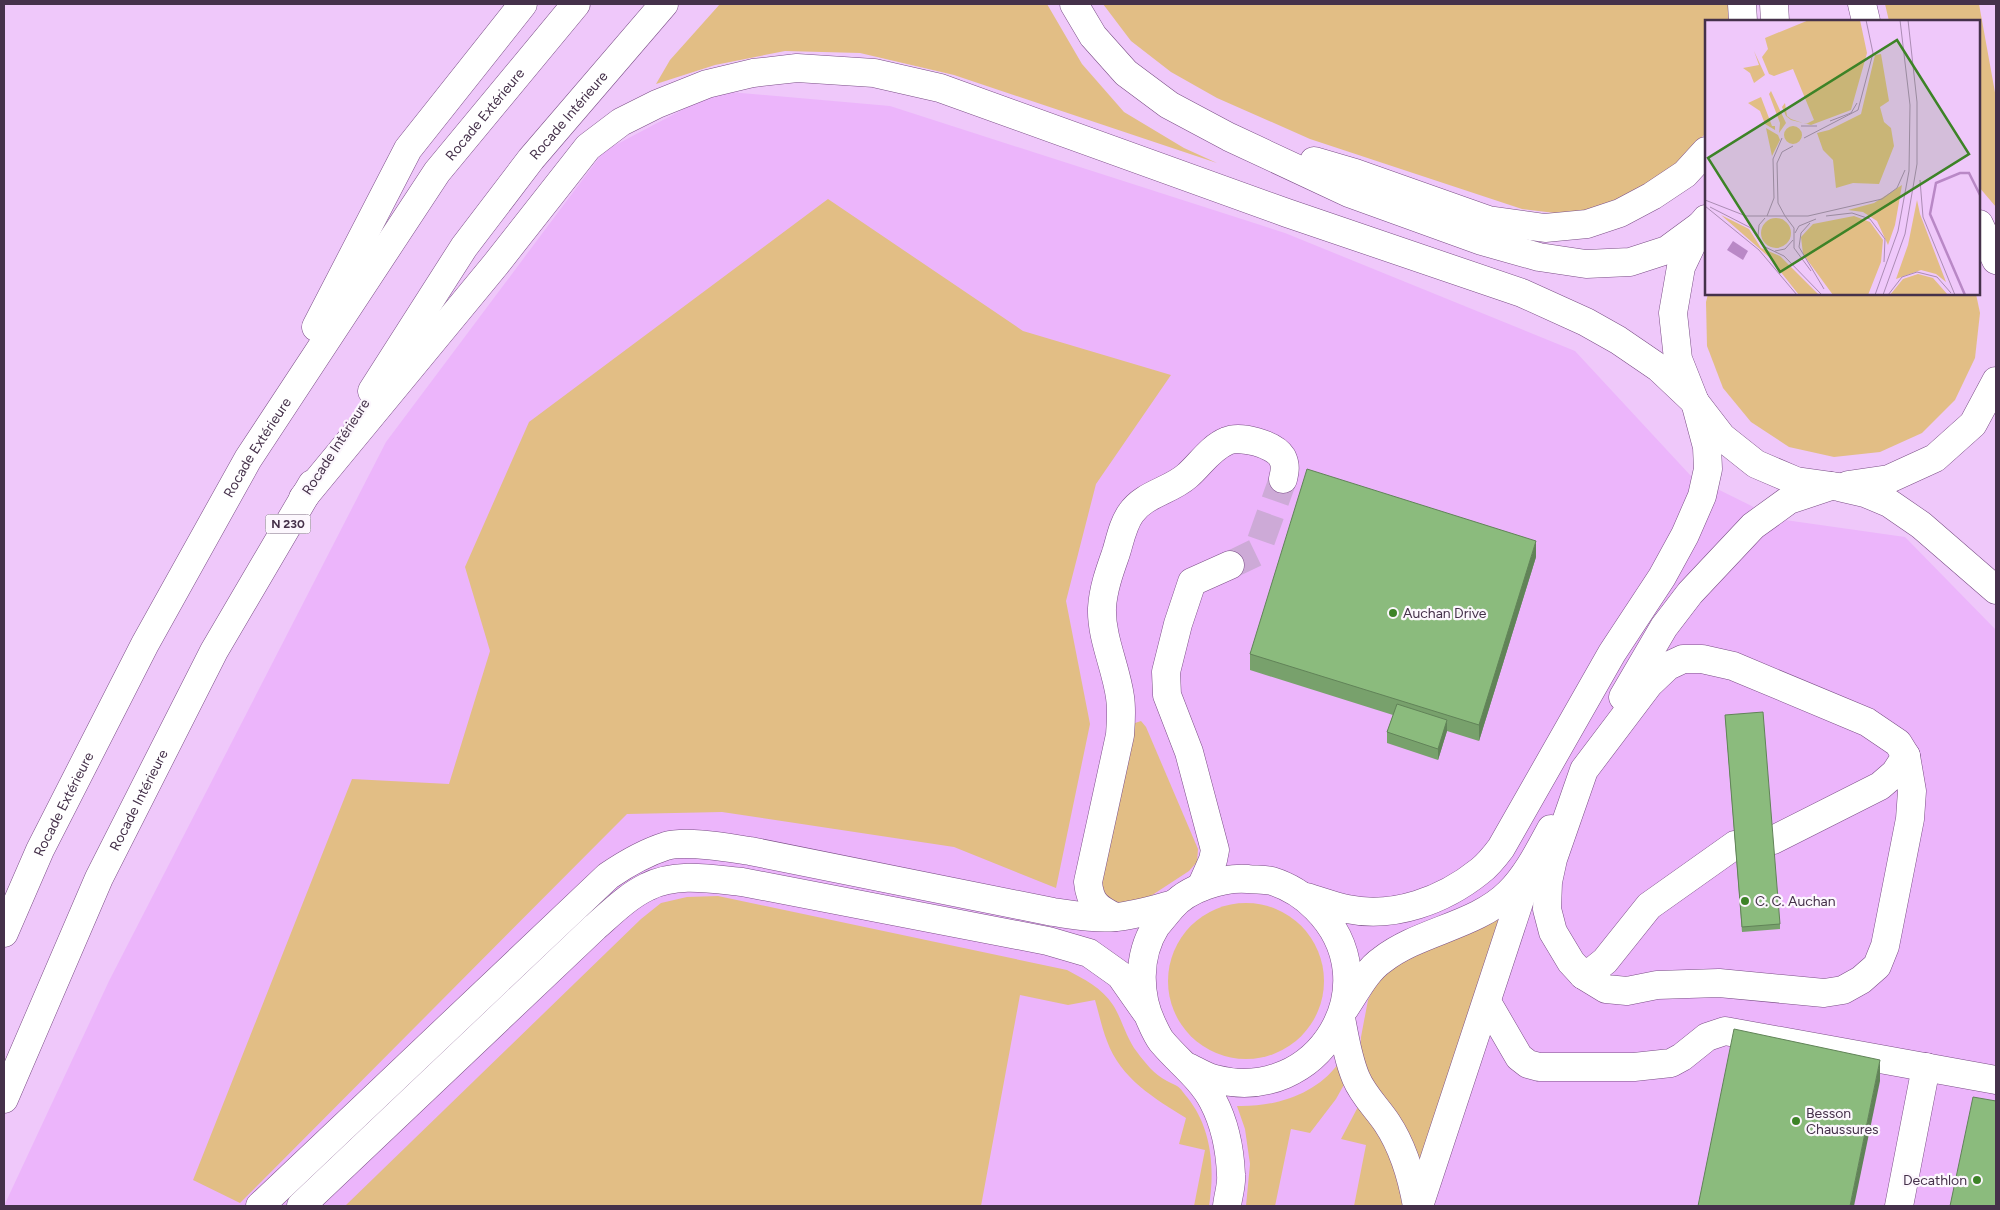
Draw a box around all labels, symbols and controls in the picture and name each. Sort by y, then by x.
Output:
inset map [1705,20,1980,295]
street label: Rocade Extérieure [442,64,528,164]
street label: Rocade Intérieure [526,67,611,163]
street label: Rocade Extérieure [220,394,295,501]
street label: Rocade Intérieure [299,395,374,498]
road number: N 230 [266,514,310,534]
place label: Auchan Drive [1403,605,1487,622]
marker: Auchan Drive [1387,607,1399,619]
street label: Rocade Intérieure [106,746,171,853]
street label: Rocade Extérieure [30,749,97,859]
place label: C. C. Auchan [1755,893,1836,910]
marker: C. C. Auchan [1739,895,1751,907]
place label: Besson Chaussures [1806,1105,1879,1138]
marker: Besson Chaussures [1790,1115,1802,1127]
place label: Decathlon [1903,1172,1967,1189]
marker: Decathlon [1971,1174,1983,1186]

